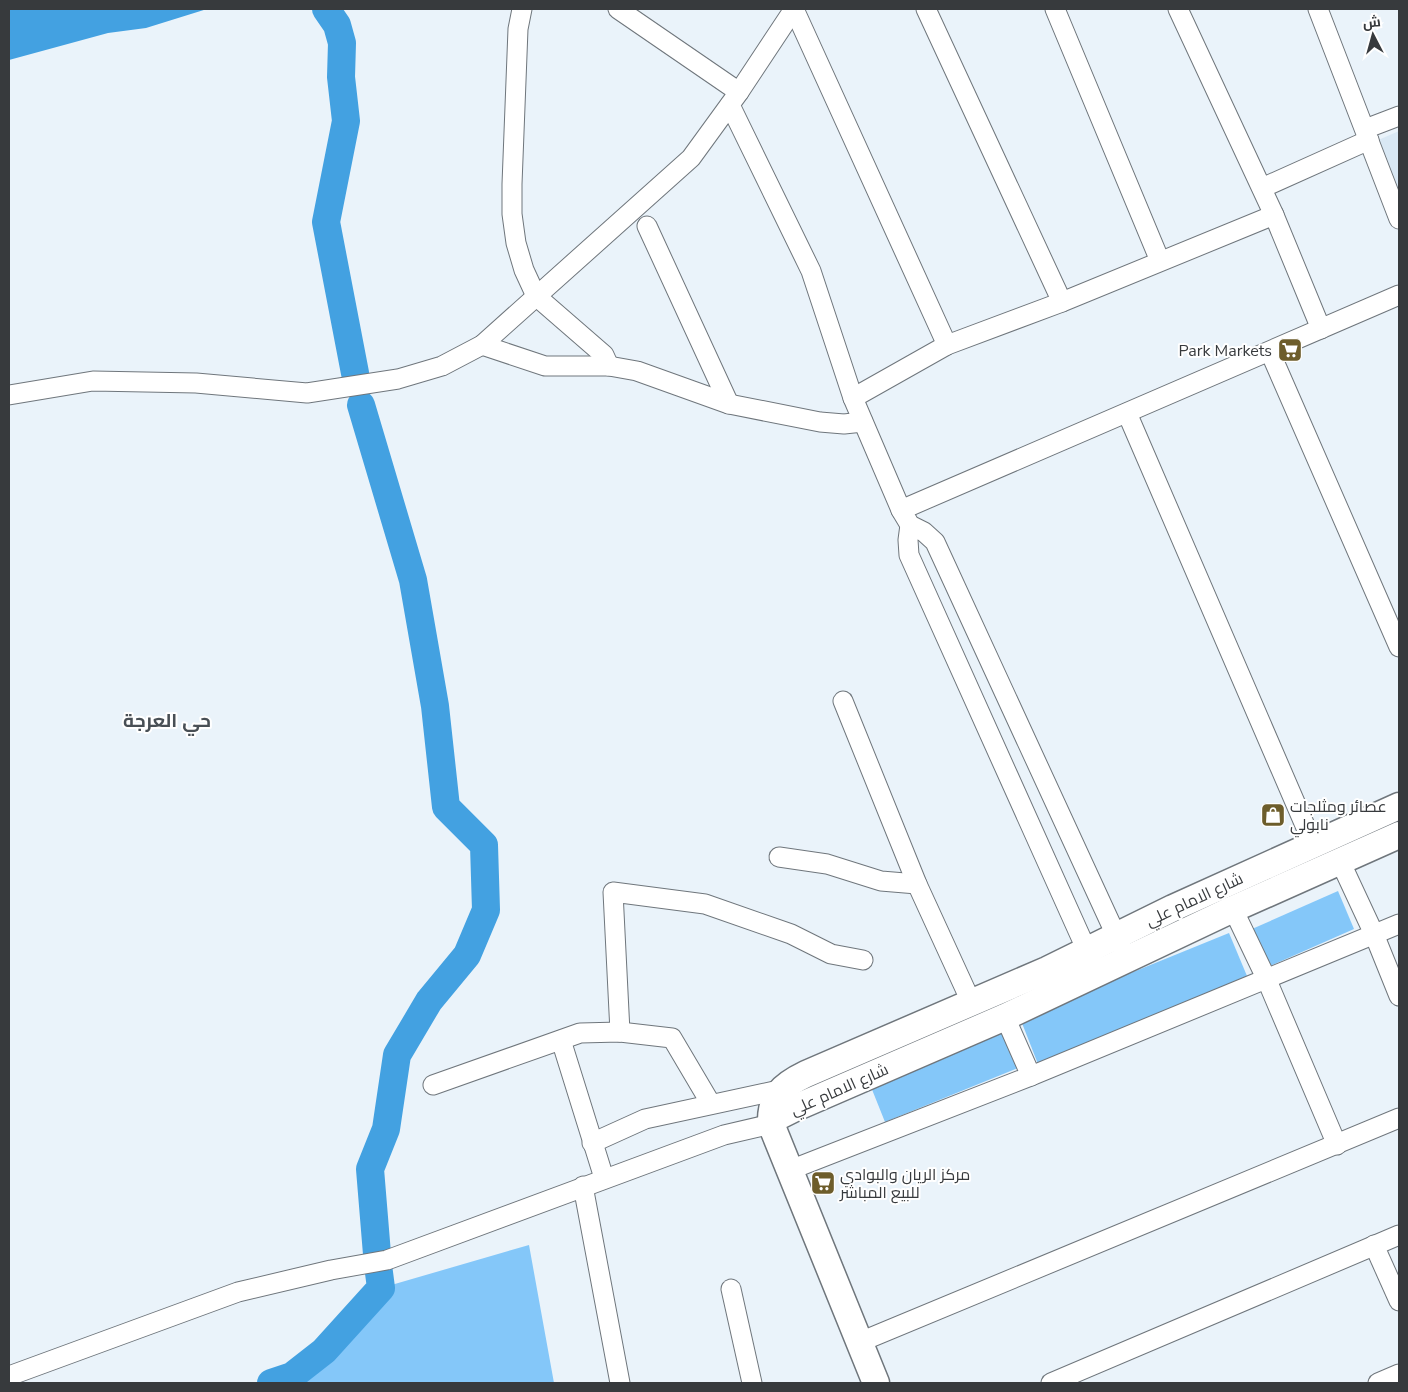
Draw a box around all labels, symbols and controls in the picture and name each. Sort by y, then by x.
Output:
north arrow [1348,10,1398,60]
text: ش [1362,12,1382,33]
supermarket icon: Park Markets [1277,337,1303,363]
place label: Park Markets [1178,340,1272,362]
district label: حي العرجة [123,708,211,736]
place label: عصائر ومثلجات نابولي [1290,796,1387,838]
shop icon: عصائر ومثلجات نابولي [1260,802,1286,828]
street label: شارع الامام علي [1142,868,1248,934]
street label: شارع الامام علي [787,1058,893,1123]
place label: مركز الريان والبوادي للبيع المباشر [839,1164,970,1204]
supermarket icon: مركز الريان والبوادي للبيع المباشر [810,1170,836,1196]

